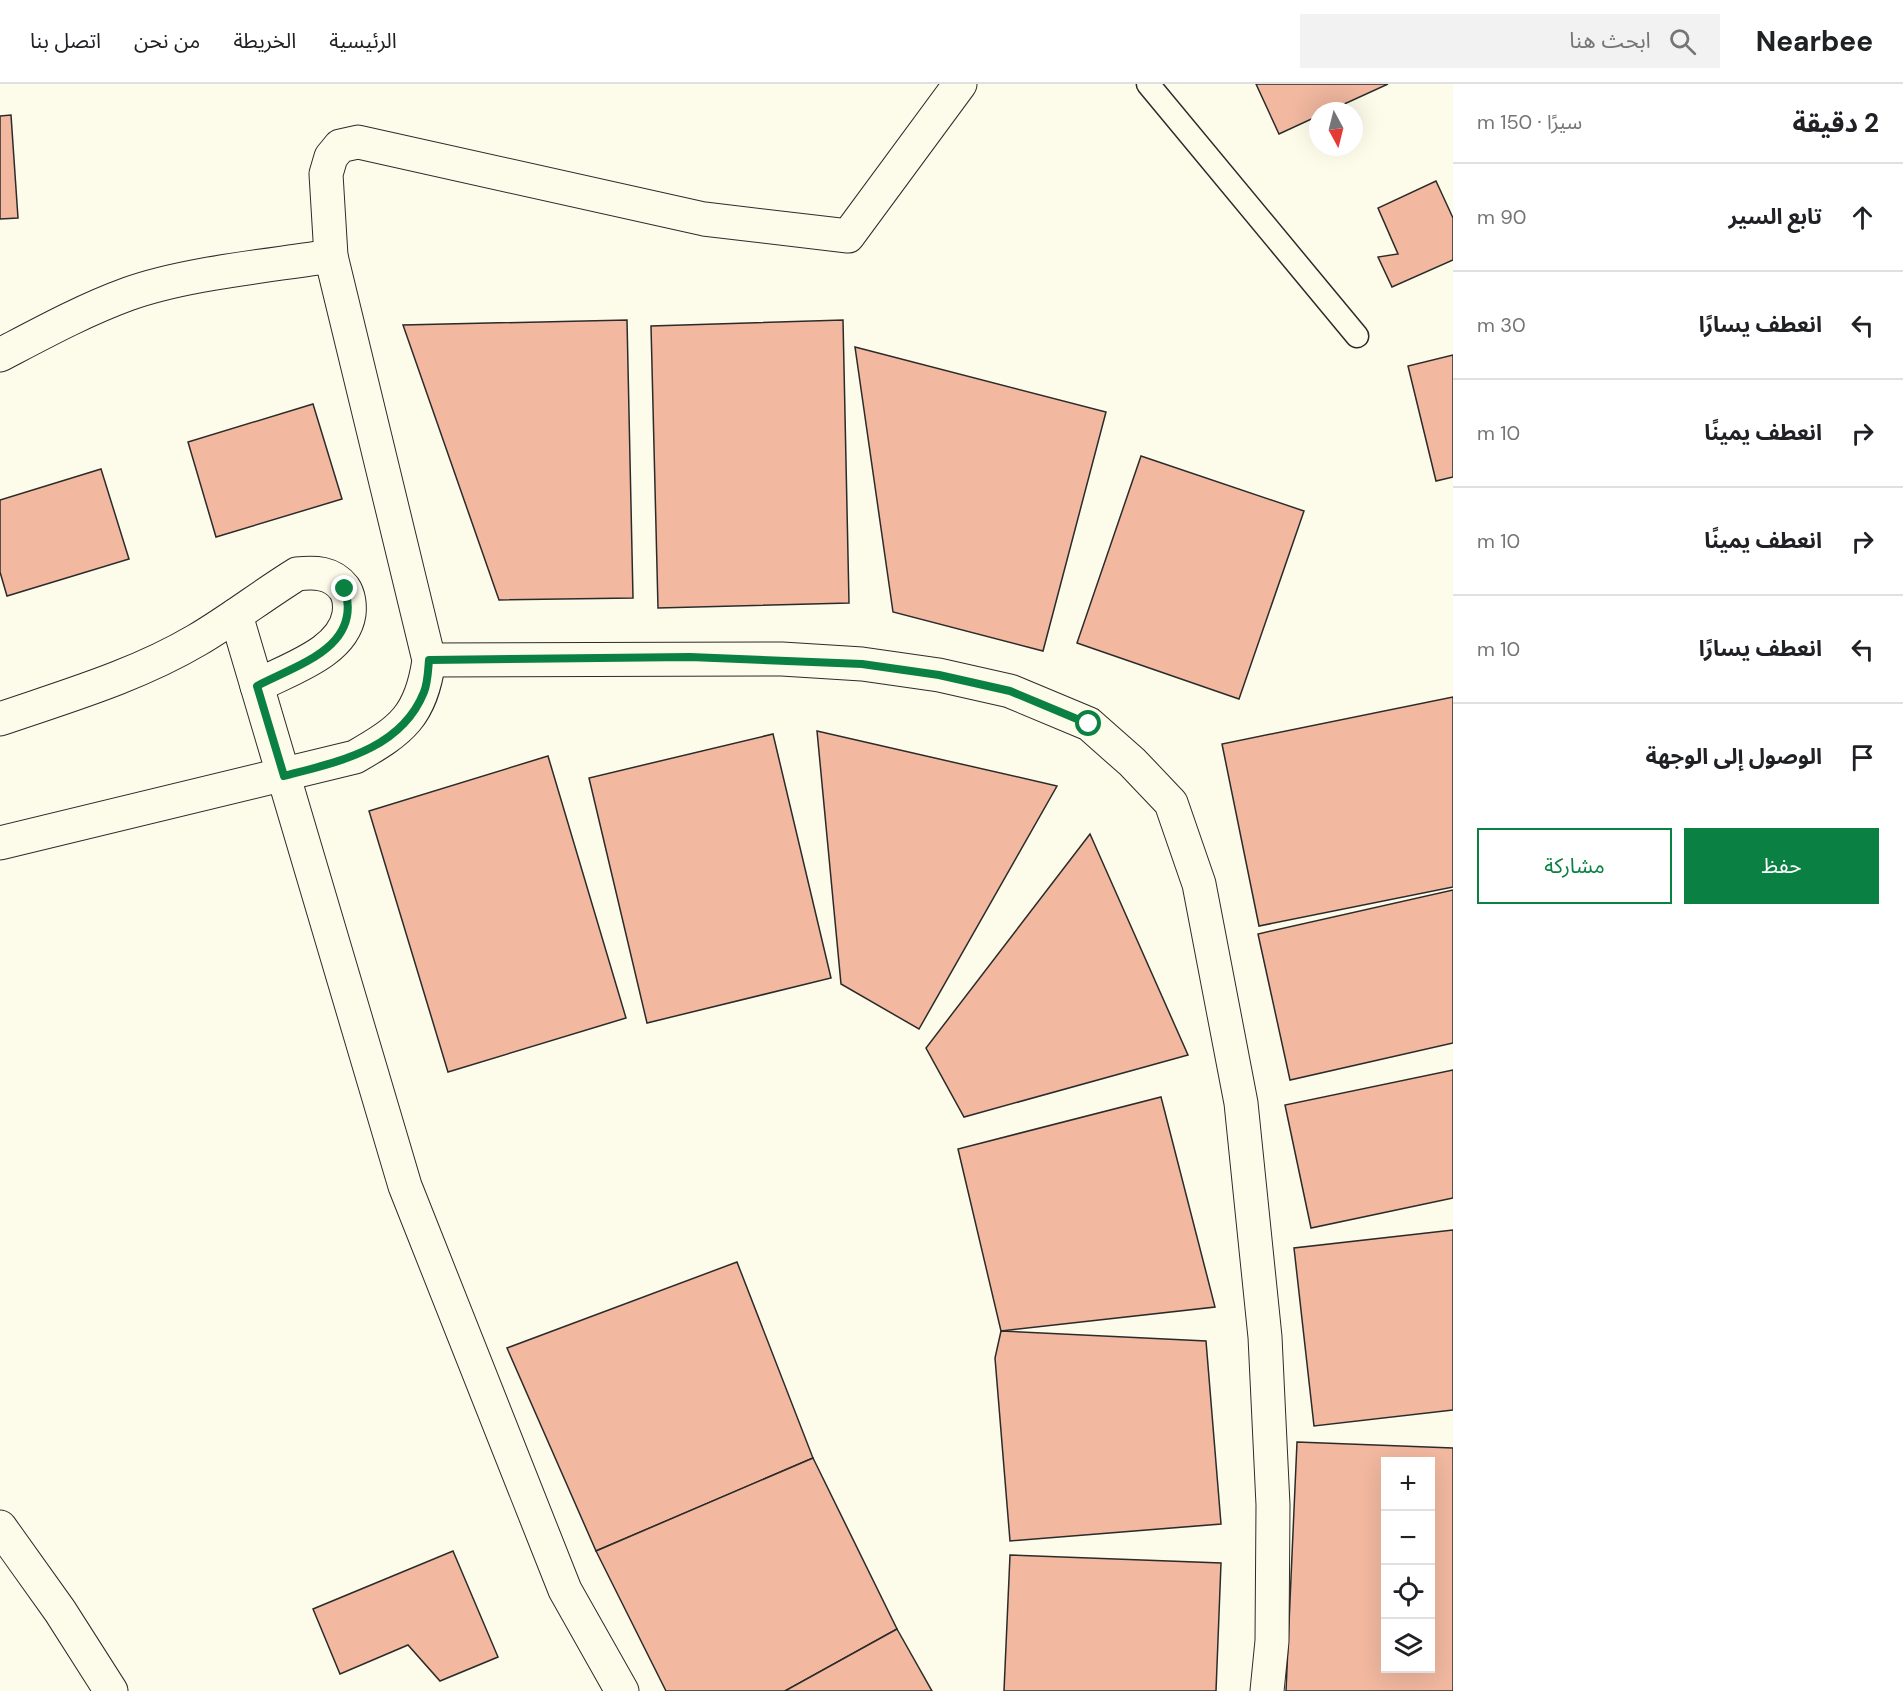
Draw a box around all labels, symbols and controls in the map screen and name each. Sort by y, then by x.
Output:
search box [1300,14,1720,68]
text: Nearbee [1756,23,1873,60]
icon: search [1666,25,1699,58]
text: ابحث هنا [1569,26,1651,55]
text: اتصل بنا [30,27,101,55]
text: من نحن [134,27,200,55]
text: الخريطة [233,27,296,55]
text: الرئيسية [329,27,397,55]
north arrow [1309,102,1363,156]
text: 2 دقيقة [1792,106,1879,140]
text: سيرًا · 150 m [1477,109,1582,135]
icon: ahead [1846,201,1879,234]
text: تابع السير [1729,202,1822,231]
text: 90 m [1477,204,1526,230]
icon: left [1846,309,1879,342]
text: انعطف يسارًا [1699,310,1822,339]
text: 30 m [1477,312,1526,338]
icon: right [1846,417,1879,450]
text: انعطف يمينًا [1704,418,1822,447]
text: 10 m [1477,420,1520,446]
icon: right [1846,525,1879,558]
text: انعطف يمينًا [1704,526,1822,555]
text: 10 m [1477,528,1520,554]
route end [331,575,357,601]
icon: left [1846,633,1879,666]
text: انعطف يسارًا [1699,634,1822,663]
text: 10 m [1477,636,1520,662]
route start [1075,710,1101,736]
icon: arrive [1846,741,1879,774]
text: الوصول إلى الوجهة [1646,742,1822,771]
button: مشاركة [1477,828,1672,904]
button: حفظ [1684,828,1879,904]
map controls [1381,1457,1435,1673]
button: + [1381,1457,1435,1511]
button: − [1381,1511,1435,1565]
button: locate [1381,1565,1435,1619]
button: layers [1381,1619,1435,1673]

